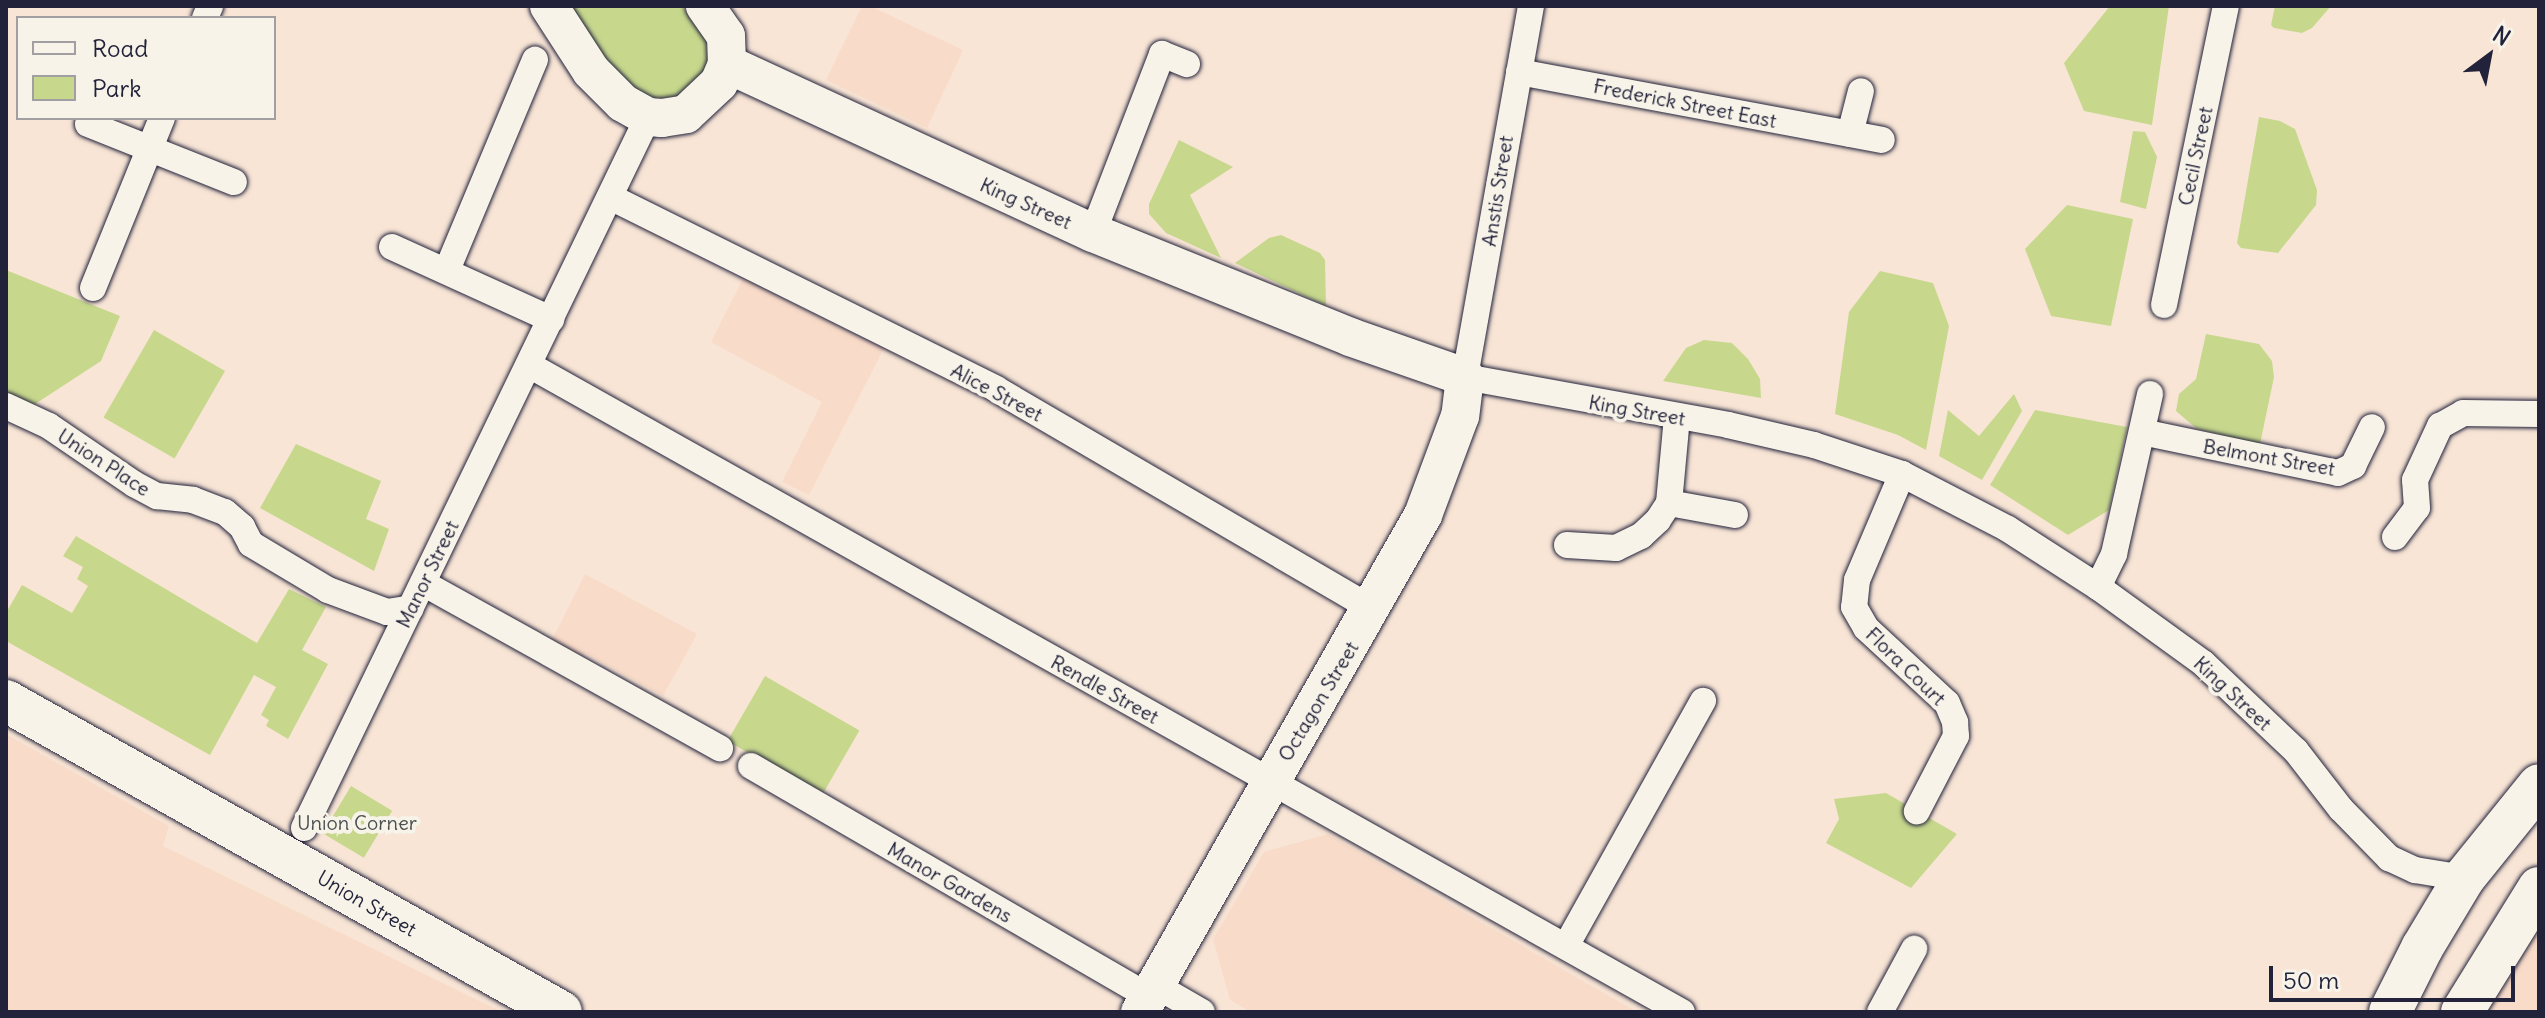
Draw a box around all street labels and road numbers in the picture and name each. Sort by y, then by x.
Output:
street label: Frederick Street East [1591,73,1779,133]
street label: Cecil Street [2173,104,2217,208]
street label: Anstis Street [1476,134,1518,248]
street label: King Street [976,172,1076,234]
street label: Alice Street [947,358,1047,426]
street label: King Street [1587,390,1687,430]
street label: Union Place [53,423,155,501]
street label: Belmont Street [2201,434,2337,480]
street label: Manor Street [391,516,463,632]
street label: Flora Court [1861,622,1951,710]
street label: Octagon Street [1273,637,1363,765]
street label: Rendle Street [1047,649,1163,729]
street label: King Street [2189,651,2277,735]
street label: Manor Gardens [883,837,1017,927]
street label: Union Street [313,865,421,941]

